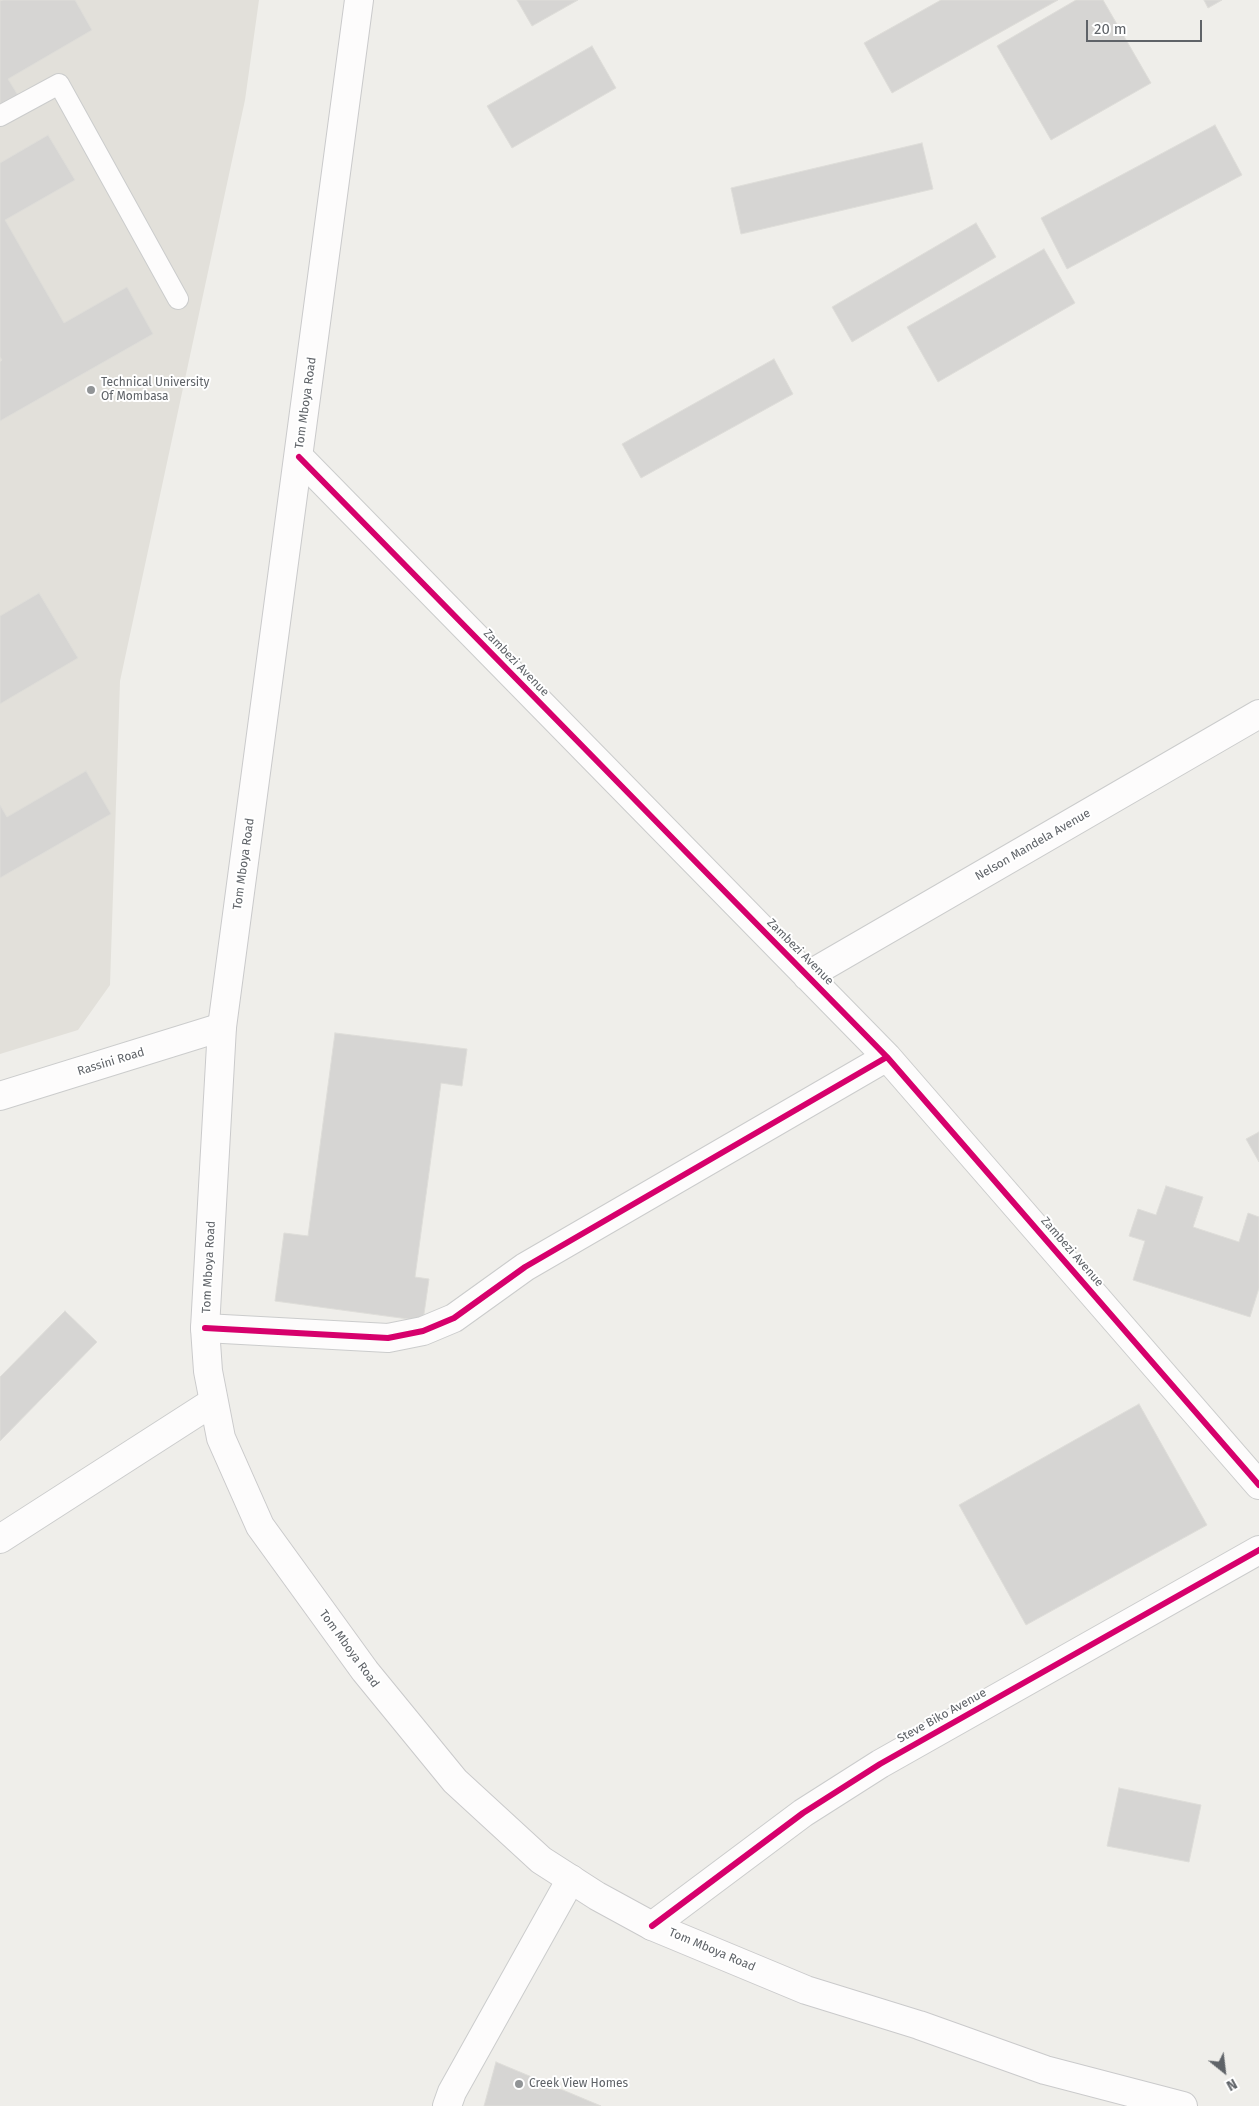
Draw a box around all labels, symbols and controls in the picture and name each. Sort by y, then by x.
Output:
scale bar [1089,10,1205,42]
text: 20 m [1094,20,1127,38]
street label: Tom Mboya Road [292,356,320,450]
place label: Technical University Of Mombasa [101,376,209,404]
marker: Technical University Of Mombasa [85,384,97,396]
street label: Zambezi Avenue [480,626,552,700]
street label: Nelson Mandela Avenue [973,806,1093,884]
street label: Tom Mboya Road [230,817,258,911]
street label: Zambezi Avenue [764,916,836,988]
street label: Rassini Road [76,1045,146,1079]
street label: Zambezi Avenue [1038,1214,1106,1290]
street label: Tom Mboya Road [199,1220,219,1314]
street label: Tom Mboya Road [316,1607,382,1691]
street label: Steve Biko Avenue [895,1686,989,1746]
street label: Tom Mboya Road [667,1925,757,1975]
north arrow [1199,2046,1249,2096]
text: N [1223,2075,1240,2094]
place label: Creek View Homes [529,2077,628,2091]
marker: Creek View Homes [513,2078,525,2090]

